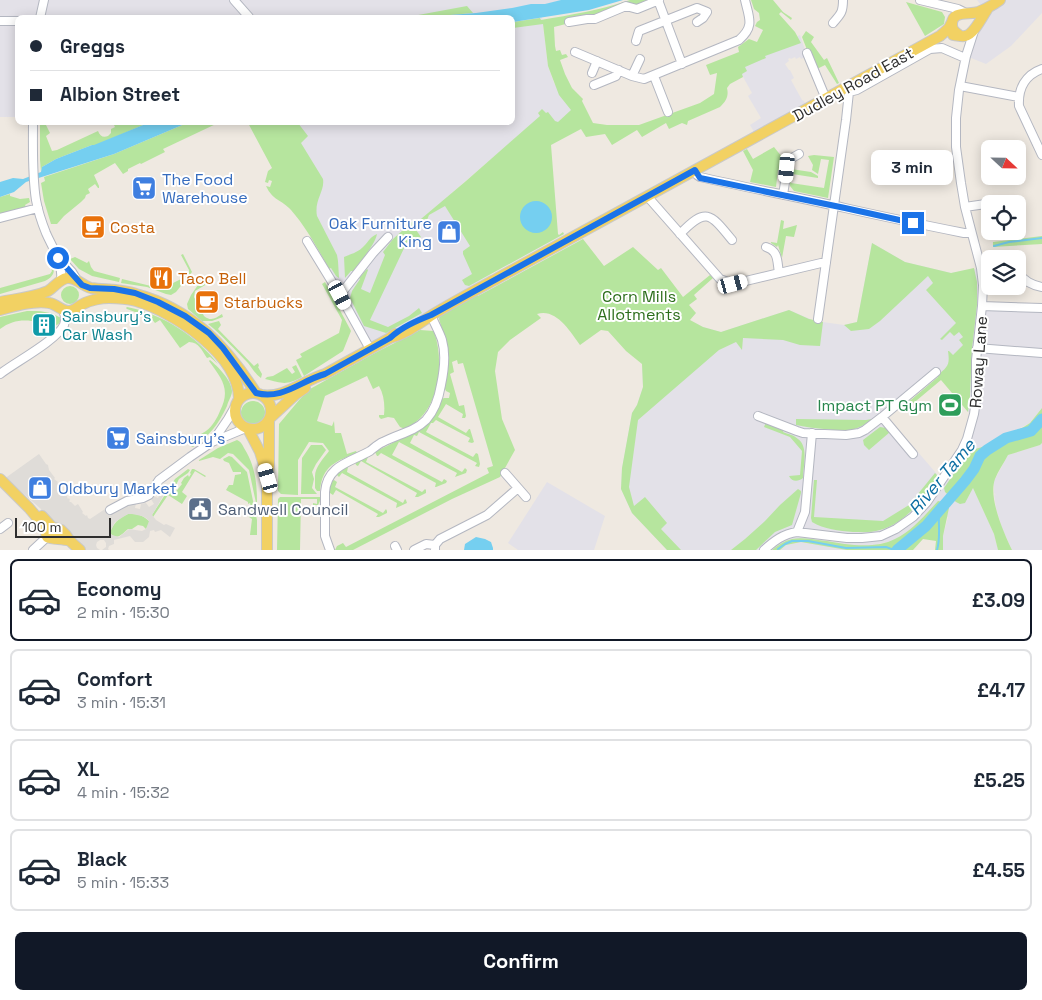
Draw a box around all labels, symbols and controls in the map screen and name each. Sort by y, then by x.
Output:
text: Greggs [60,34,125,59]
street label: Dudley Road East [789,42,917,126]
text: Albion Street [60,82,180,107]
north arrow [981,140,1026,185]
map controls [981,140,1026,295]
callout: 3 min [872,150,954,186]
car [778,152,795,184]
text: 3 min [891,157,933,178]
place label: The Food Warehouse [162,169,248,208]
supermarket icon: The Food Warehouse [131,175,157,201]
button: locate [981,195,1026,240]
route end [902,212,924,234]
place label: Oak Furniture King [329,213,432,252]
cafe icon: Costa [80,214,106,240]
place label: Costa [110,217,155,238]
shop icon: Oak Furniture King [436,219,462,245]
route start [47,247,69,269]
button: layers [981,250,1026,295]
restaurant icon: Taco Bell [148,265,174,291]
place label: Taco Bell [178,268,246,289]
car [716,273,749,295]
car [326,278,353,312]
park label: Corn Mills Allotments [597,286,681,325]
cafe icon: Starbucks [194,289,220,315]
place label: Starbucks [224,292,303,313]
place label: Sainsbury's Car Wash [62,306,151,345]
building icon: Sainsbury's Car Wash [31,312,57,338]
street label: Roway Lane [965,315,992,409]
sports icon: Impact PT Gym [937,392,963,418]
place label: Impact PT Gym [818,395,932,416]
supermarket icon: Sainsbury's [105,425,131,451]
place label: Sainsbury's [136,428,225,449]
water label: River Tame [903,433,981,519]
car [256,462,279,494]
shop icon: Oldbury Market [27,475,53,501]
place label: Oldbury Market [58,478,177,499]
public building icon: Sandwell Council [187,496,213,522]
place label: Sandwell Council [218,499,348,520]
scale bar [15,515,111,538]
text: 100 m [22,518,61,536]
text: Economy [77,577,161,602]
icon: car [17,578,62,623]
text: £3.09 [972,588,1025,613]
text: 2 min · 15:30 [77,602,170,623]
text: Comfort [77,667,153,692]
icon: car [17,668,62,713]
text: £4.17 [977,678,1025,703]
text: 3 min · 15:31 [77,692,166,713]
text: XL [77,757,100,782]
icon: car [17,758,62,803]
text: £5.25 [973,768,1025,793]
text: 4 min · 15:32 [77,782,169,803]
text: Black [77,847,127,872]
icon: car [17,848,62,893]
text: £4.55 [972,858,1025,883]
text: 5 min · 15:33 [77,872,169,893]
button: Confirm [15,932,1027,990]

